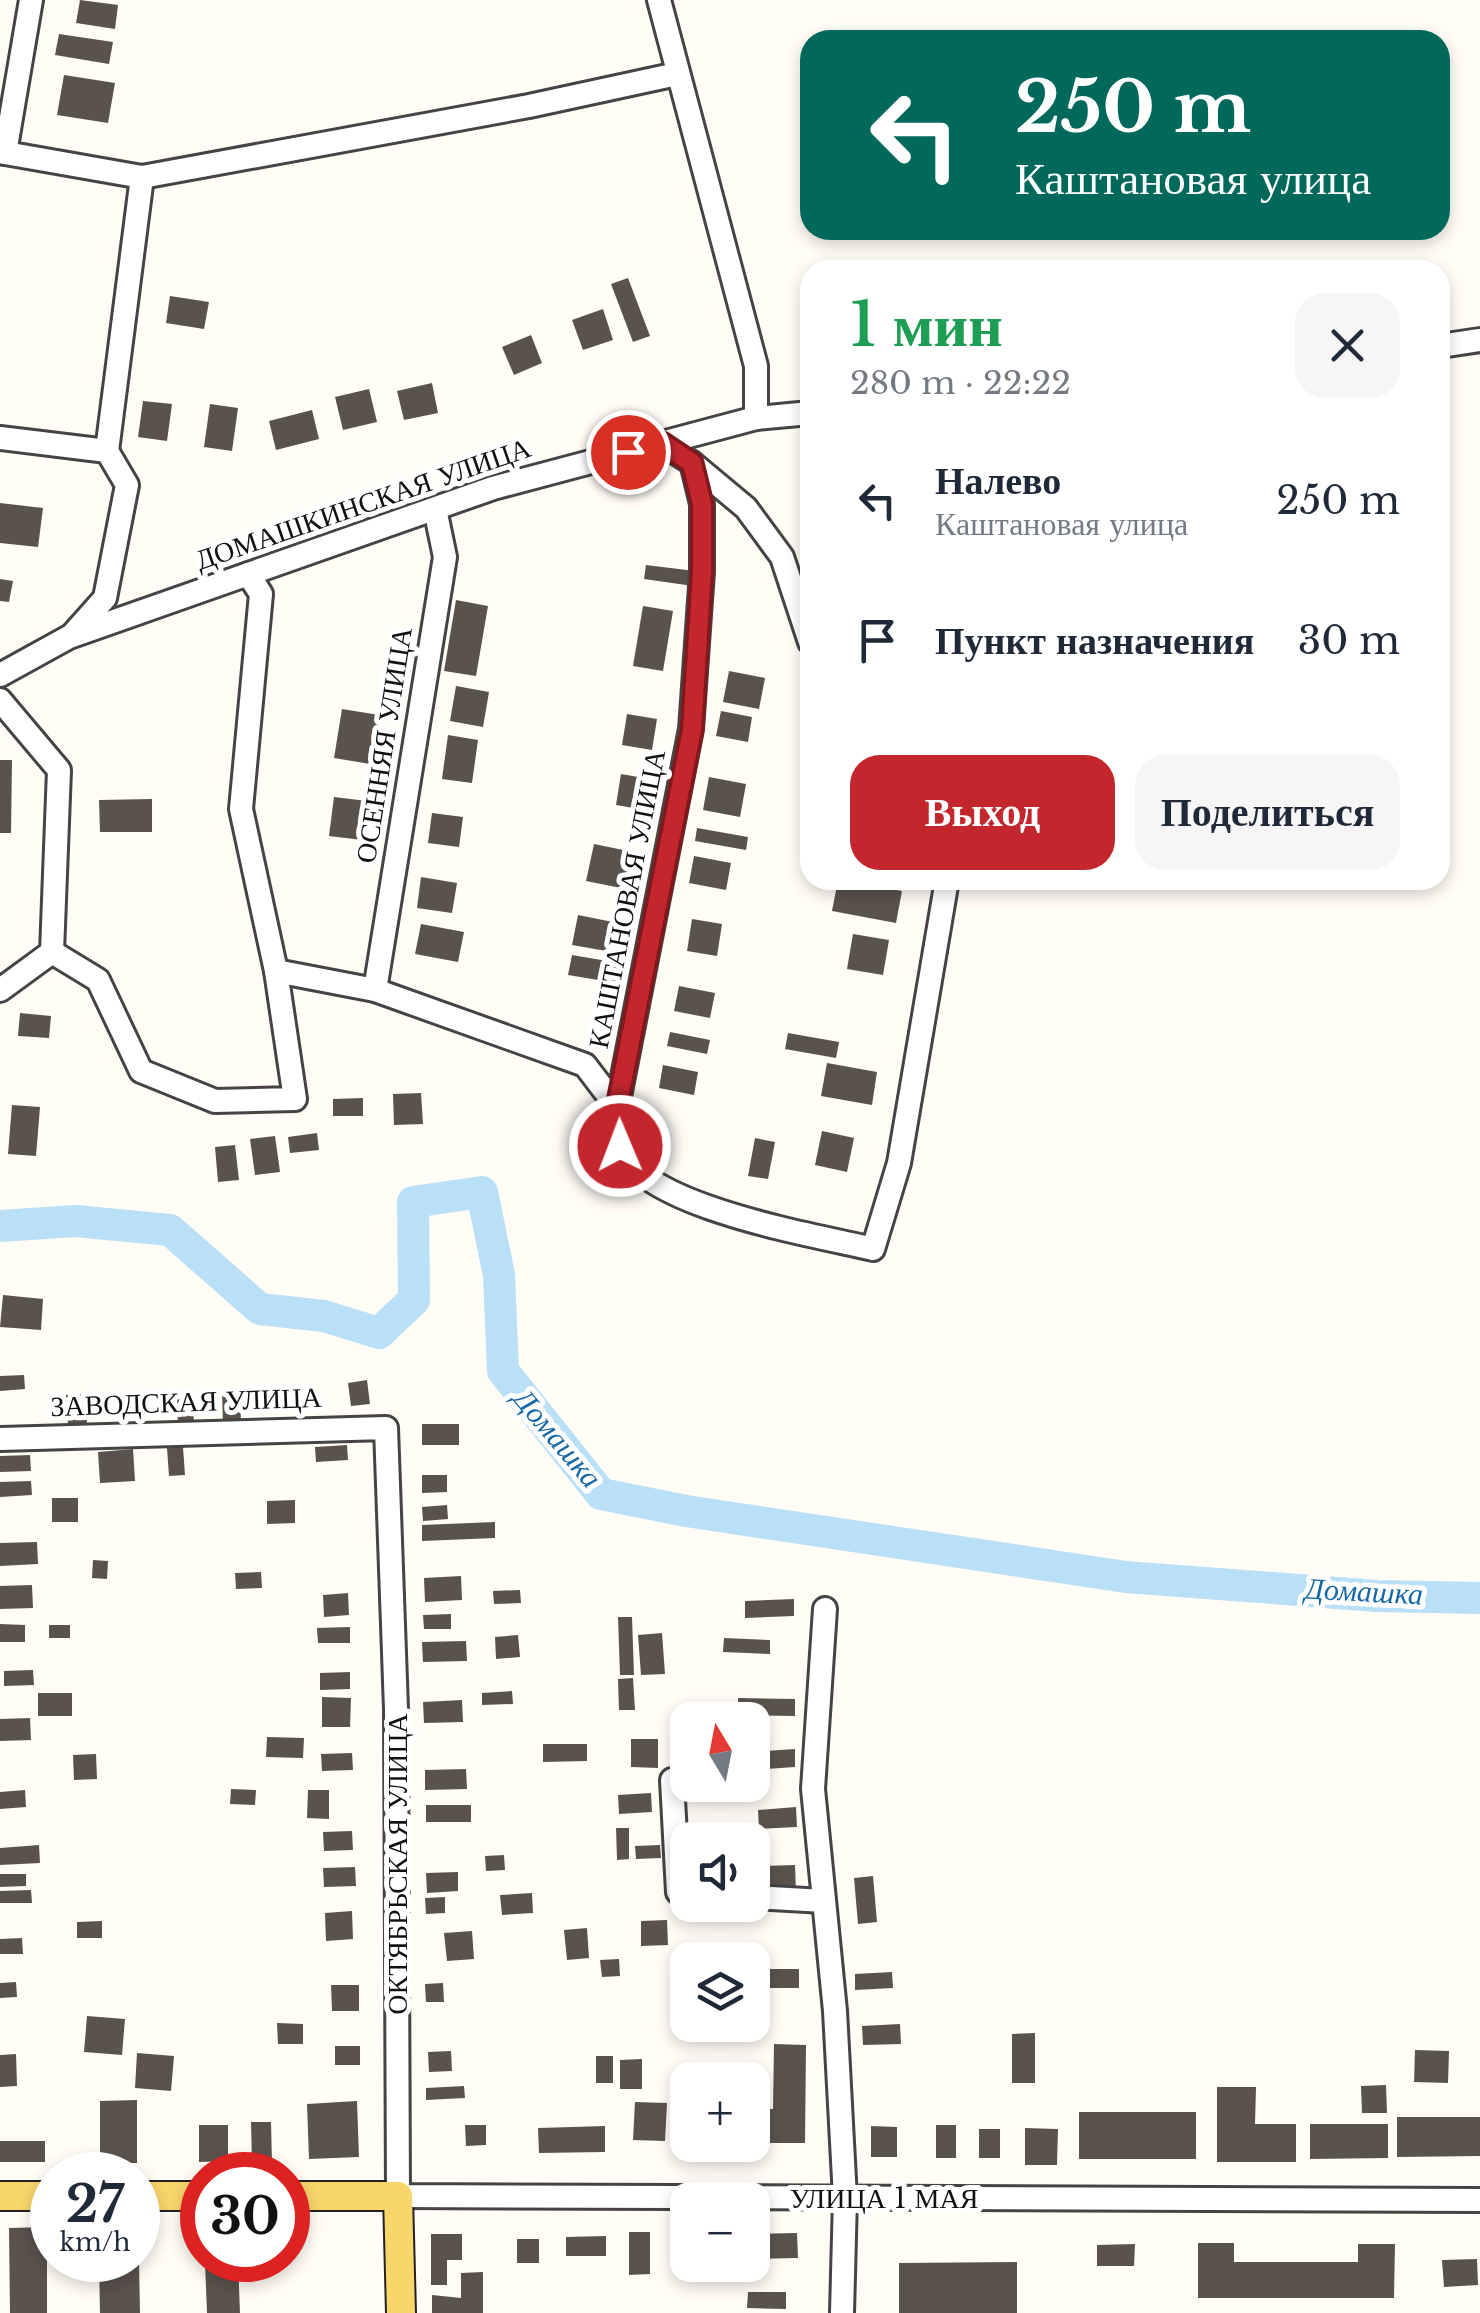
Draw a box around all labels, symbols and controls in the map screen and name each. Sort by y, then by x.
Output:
text: 250 m [1015,64,1251,151]
icon: left [850,70,980,200]
text: Каштановая улица [1015,150,1371,206]
text: 1 мин [850,288,1003,362]
button: close [1295,293,1400,398]
text: 280 m · 22:22 [850,363,1071,403]
pin [586,410,671,495]
icon: arrive [601,425,656,480]
street label: ДОМАШКИНСКАЯ УЛИЦА [191,430,536,578]
text: Налево [935,457,1061,504]
icon: left [850,473,905,528]
text: 250 m [1276,477,1400,524]
text: Каштановая улица [935,504,1188,544]
icon: arrive [850,613,905,668]
text: Пункт назначения [935,617,1254,664]
text: 30 m [1298,617,1400,664]
street label: ОСЕННЯЯ УЛИЦА [348,624,420,866]
street label: КАШТАНОВАЯ УЛИЦА [581,746,673,1051]
button: Выход [850,755,1115,870]
button: Поделиться [1135,755,1400,870]
position arrow [568,1094,672,1198]
water label: Домашка [504,1379,610,1495]
street label: ЗАВОДСКАЯ УЛИЦА [50,1380,323,1424]
water label: Домашка [1301,1569,1424,1613]
north arrow [670,1702,770,1802]
map controls [670,1702,770,2282]
street label: ОКТЯБРЬСКАЯ УЛИЦА [380,1713,415,2015]
button: sound [670,1822,770,1922]
button: layers [670,1942,770,2042]
button: + [670,2062,770,2162]
speed limit sign: 30 [180,2152,310,2282]
text: 27 [66,2173,124,2236]
street label: УЛИЦА 1 МАЯ [790,2181,978,2216]
button: − [670,2182,770,2282]
text: km/h [60,2227,130,2258]

